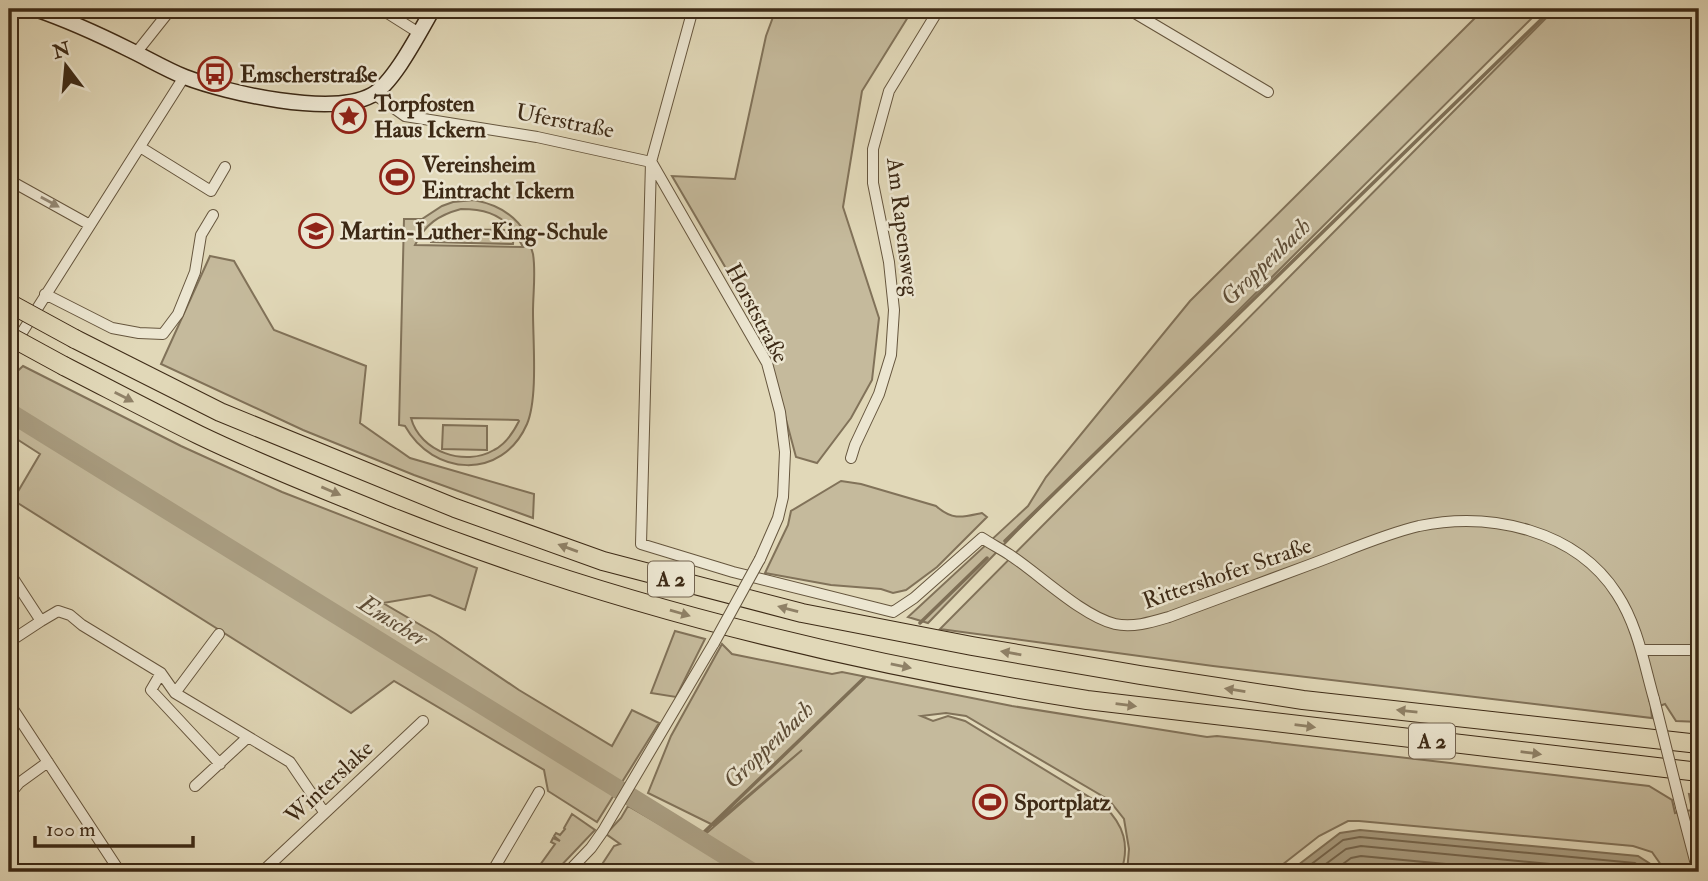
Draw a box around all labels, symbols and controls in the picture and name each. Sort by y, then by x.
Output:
north arrow [32,32,102,102]
text: N [49,36,74,65]
bus stop icon: Emscherstraße [196,55,234,93]
place label: Emscherstraße [240,60,378,89]
place label: Torpfosten Haus Ickern [373,89,486,144]
place icon: Torpfosten Haus Ickern [330,97,368,135]
street label: Uferstraße [513,97,617,145]
place label: Vereinsheim Eintracht Ickern [421,150,575,205]
street label: Am Rapensweg [879,155,926,299]
sports icon: Vereinsheim Eintracht Ickern [378,158,416,196]
one-way arrow [40,196,59,208]
water label: Groppenbach [1214,211,1318,313]
school or university icon: Martin-Luther-King-Schule [297,212,335,250]
place label: Martin-Luther-King-Schule [339,217,608,247]
street label: Horststraße [719,258,796,368]
one-way arrow [114,391,134,402]
one-way arrow [321,486,342,497]
street label: Rittershofer Straße [1139,530,1316,616]
one-way arrow [558,543,579,554]
road number: A 2 [648,562,694,596]
water label: Emscher [351,587,434,655]
one-way arrow [776,603,798,614]
one-way arrow [670,608,691,618]
one-way arrow [1000,647,1022,658]
one-way arrow [890,660,912,671]
one-way arrow [1224,684,1246,695]
water label: Groppenbach [717,694,821,796]
one-way arrow [1115,700,1137,711]
one-way arrow [1395,706,1417,717]
one-way arrow [1294,721,1316,732]
road number: A 2 [1409,724,1455,758]
street label: Winterslake [278,734,380,831]
one-way arrow [1520,747,1542,758]
sports icon: Sportplatz [971,783,1009,821]
place label: Sportplatz [1014,788,1112,818]
scale bar [35,804,192,848]
text: 100 m [46,816,96,843]

